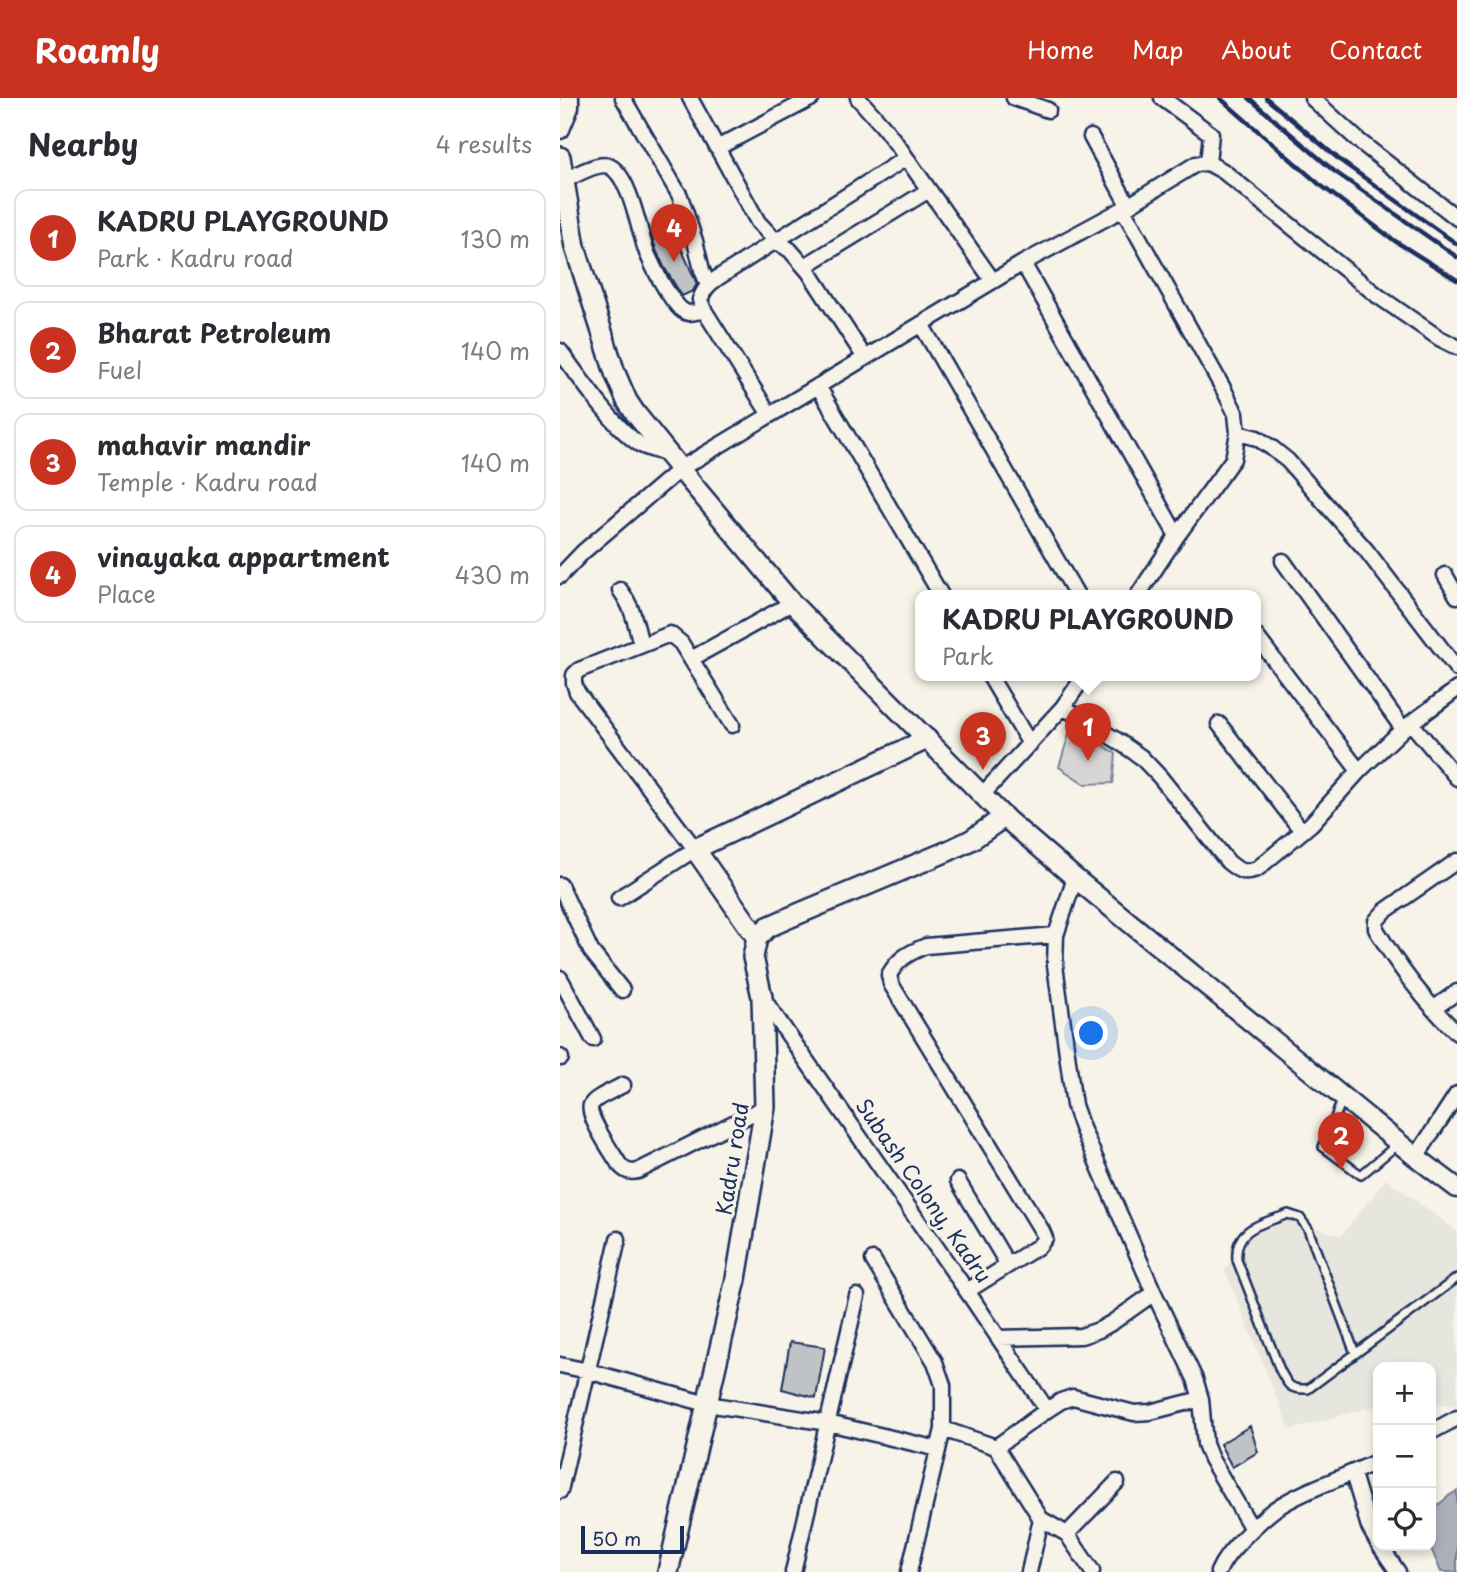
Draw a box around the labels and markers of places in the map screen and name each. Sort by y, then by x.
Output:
pin: 4 [651,204,697,262]
pin: 1 [1065,703,1111,761]
pin: 3 [960,712,1006,770]
pin: 2 [1318,1112,1364,1170]

